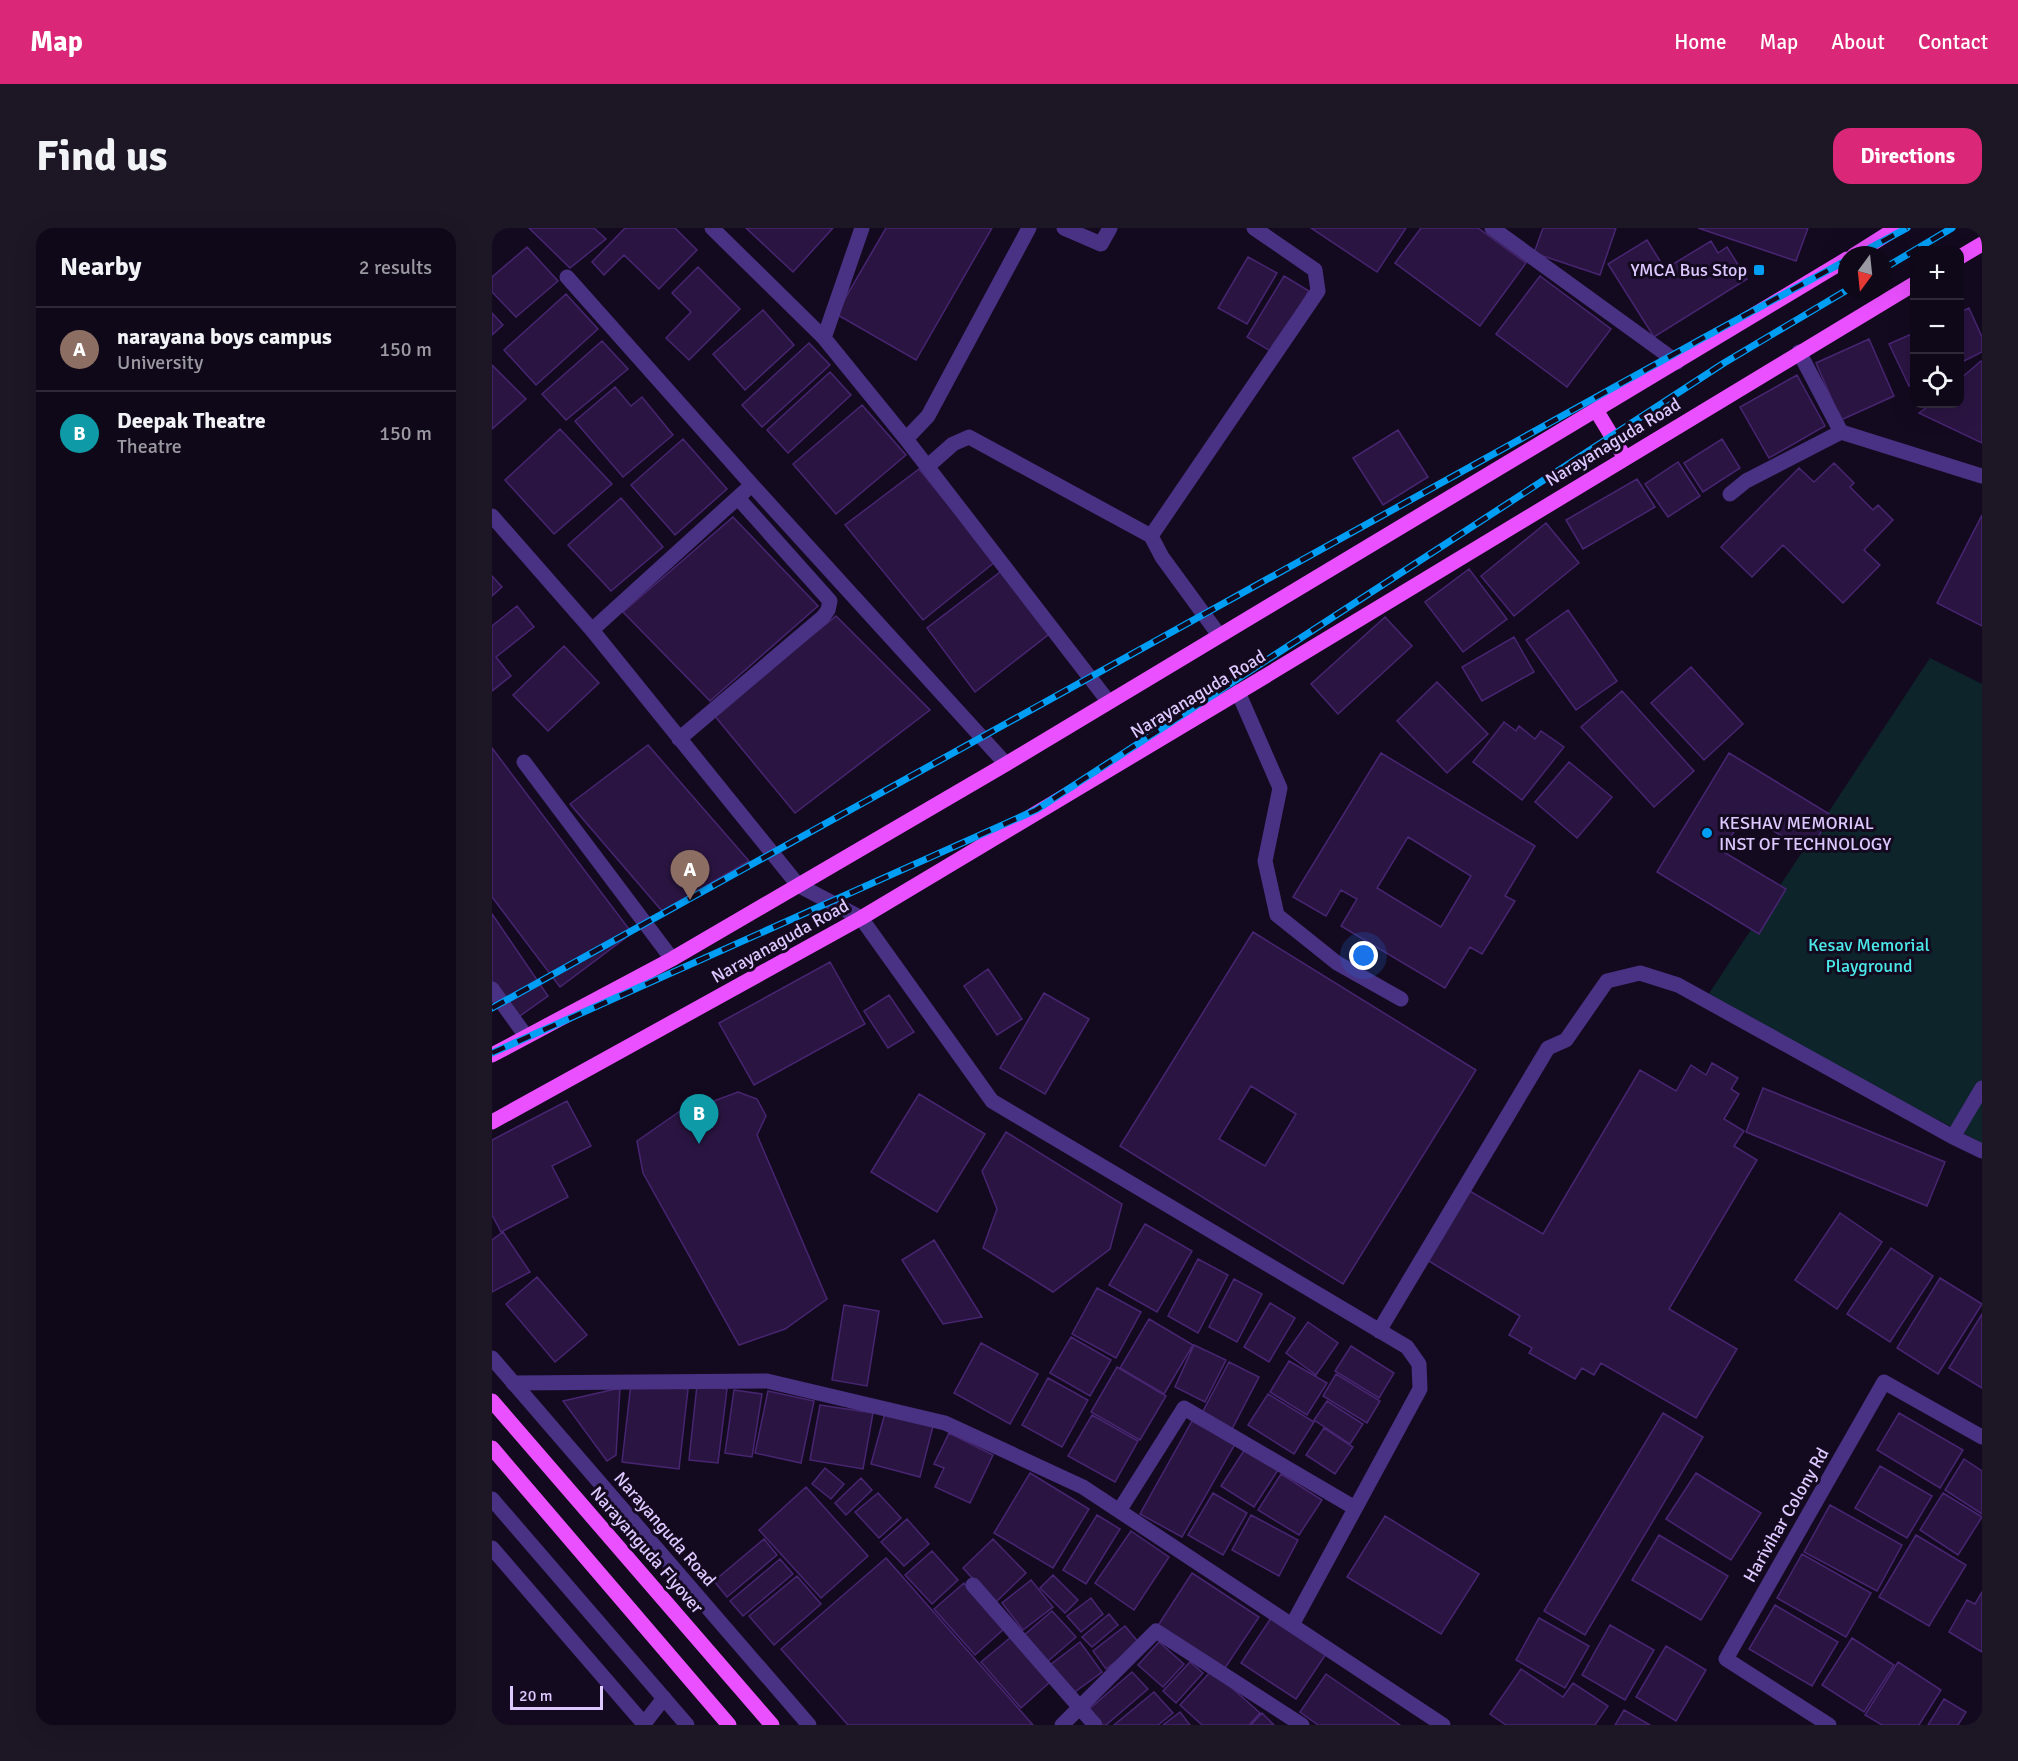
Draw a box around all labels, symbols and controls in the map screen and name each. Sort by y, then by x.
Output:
text: Map [30,25,83,59]
text: Home [1674,29,1727,55]
text: Map [1760,29,1798,55]
text: About [1831,29,1885,55]
text: Contact [1918,29,1988,55]
button: Directions [1833,128,1982,184]
text: Find us [36,131,167,182]
north arrow [1838,246,1892,300]
map controls [1910,246,1964,408]
button: + [1910,246,1964,300]
text: Nearby [60,251,141,283]
text: 2 results [359,255,432,280]
place label: YMCA Bus Stop [1630,259,1747,281]
marker: YMCA Bus Stop [1752,263,1766,277]
button: − [1910,300,1964,354]
text: narayana boys campus [117,323,332,350]
text: A [73,337,86,362]
text: 150 m [379,337,432,362]
text: University [117,350,203,375]
button: locate [1910,354,1964,408]
street label: Narayanaguda Road [1542,393,1684,491]
text: Deepak Theatre [117,407,266,434]
text: B [73,421,86,446]
text: 150 m [379,421,432,446]
text: Theatre [117,434,182,459]
street label: Narayanaguda Road [1127,645,1269,743]
place label: KESHAV MEMORIAL INST OF TECHNOLOGY [1719,812,1891,855]
marker: KESHAV MEMORIAL INST OF TECHNOLOGY [1700,826,1714,840]
pin: A [670,850,710,900]
street label: Narayanaguda Road [708,894,852,988]
park label: Kesav Memorial Playground [1808,934,1930,977]
your location [1349,941,1378,970]
pin: B [680,1094,718,1144]
street label: Harivihar Colony Rd [1739,1444,1833,1586]
street label: Narayanguda Road [609,1467,721,1591]
street label: Narayanguda Flyover [586,1482,708,1618]
scale bar [510,1683,603,1710]
text: 20 m [519,1686,553,1706]

